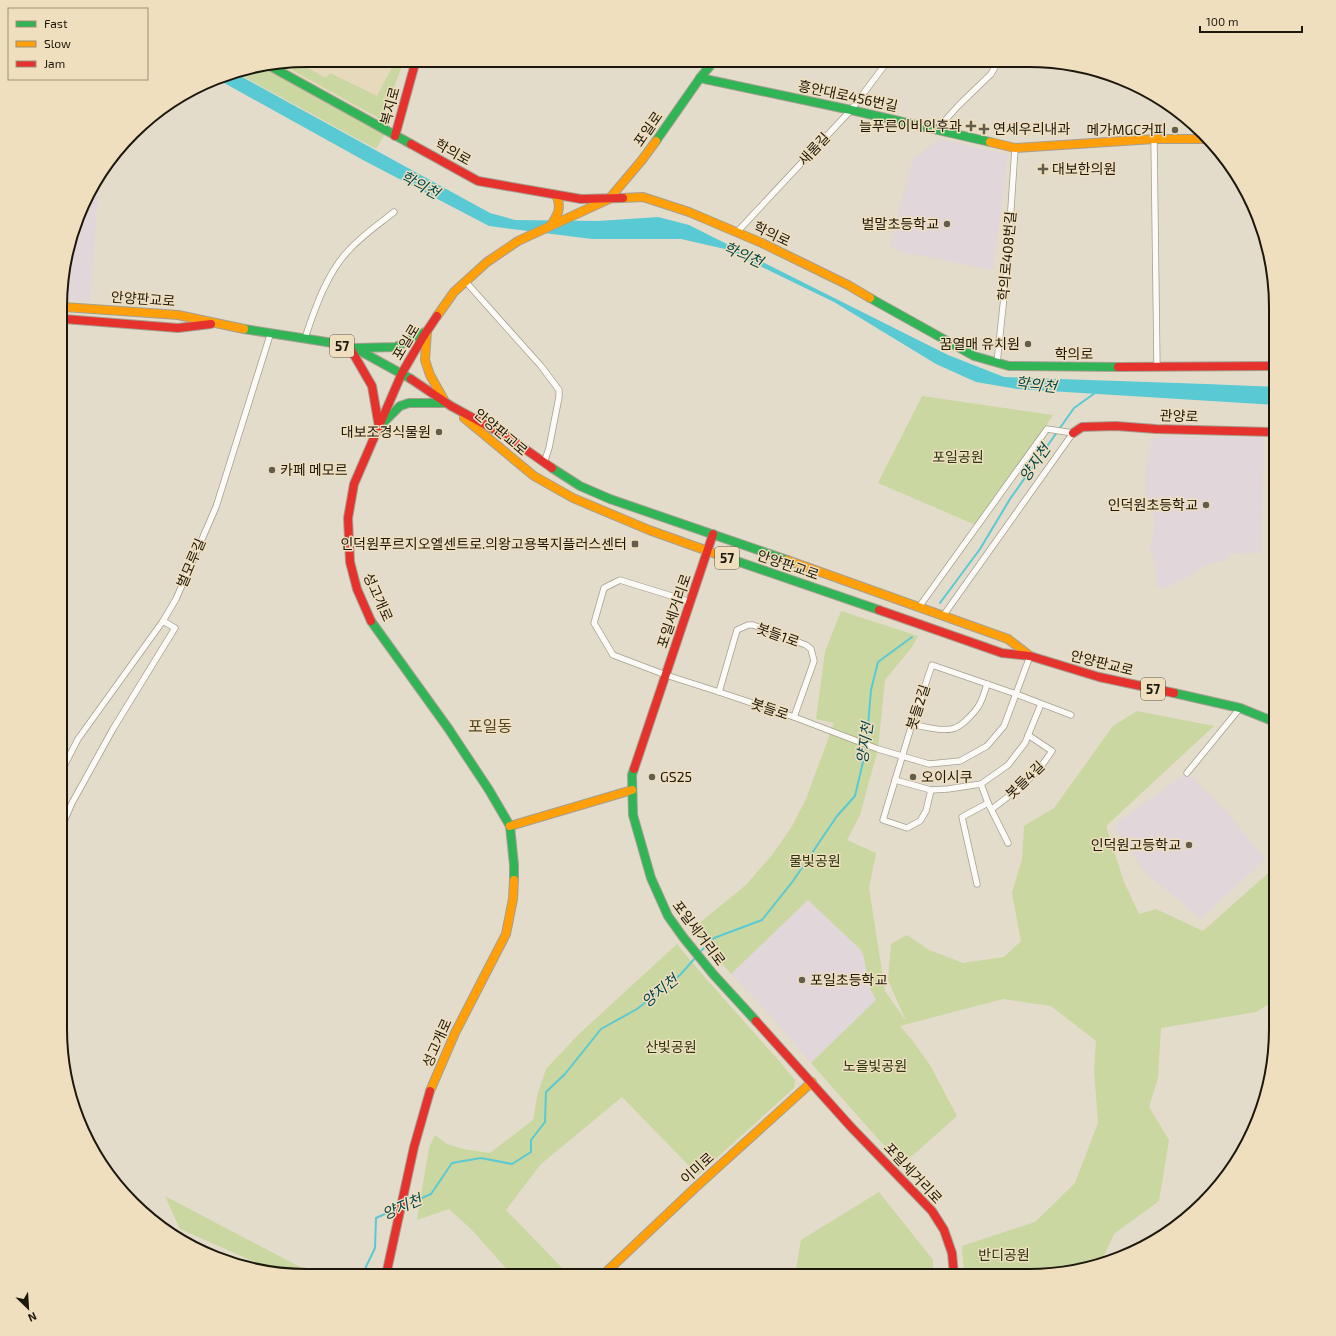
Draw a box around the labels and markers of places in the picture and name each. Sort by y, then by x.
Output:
place label: 늘푸른이비인후과 [859,117,962,134]
marker: 늘푸른이비인후과 [965,120,977,132]
place label: 연세우리내과 [993,120,1070,137]
place label: 메가MGC커피 [1086,121,1167,138]
marker: 연세우리내과 [978,123,990,135]
marker: 메가MGC커피 [1170,125,1180,135]
place label: 대보한의원 [1052,160,1116,177]
marker: 대보한의원 [1037,163,1049,175]
place label: 벌말초등학교 [862,215,939,232]
marker: 벌말초등학교 [942,219,952,229]
place label: 꿈열매 유치원 [940,335,1020,352]
marker: 꿈열매 유치원 [1023,339,1033,349]
place label: 대보조경식물원 [341,423,431,440]
marker: 대보조경식물원 [434,427,444,437]
place label: 카페 메모르 [280,461,348,478]
marker: 카페 메모르 [267,465,277,475]
place label: 인덕원초등학교 [1108,496,1198,513]
marker: 인덕원초등학교 [1201,500,1211,510]
place label: 인덕원푸르지오엘센트로.의왕고용복지플러스센터 [340,535,627,552]
marker: 인덕원푸르지오엘센트로.의왕고용복지플러스센터 [630,539,640,549]
place label: GS25 [660,768,692,785]
place label: 오이시쿠 [921,768,973,785]
marker: GS25 [647,772,657,782]
marker: 오이시쿠 [908,772,918,782]
place label: 인덕원고등학교 [1091,836,1181,853]
marker: 인덕원고등학교 [1184,840,1194,850]
place label: 포일초등학교 [810,971,887,988]
marker: 포일초등학교 [797,975,807,985]

